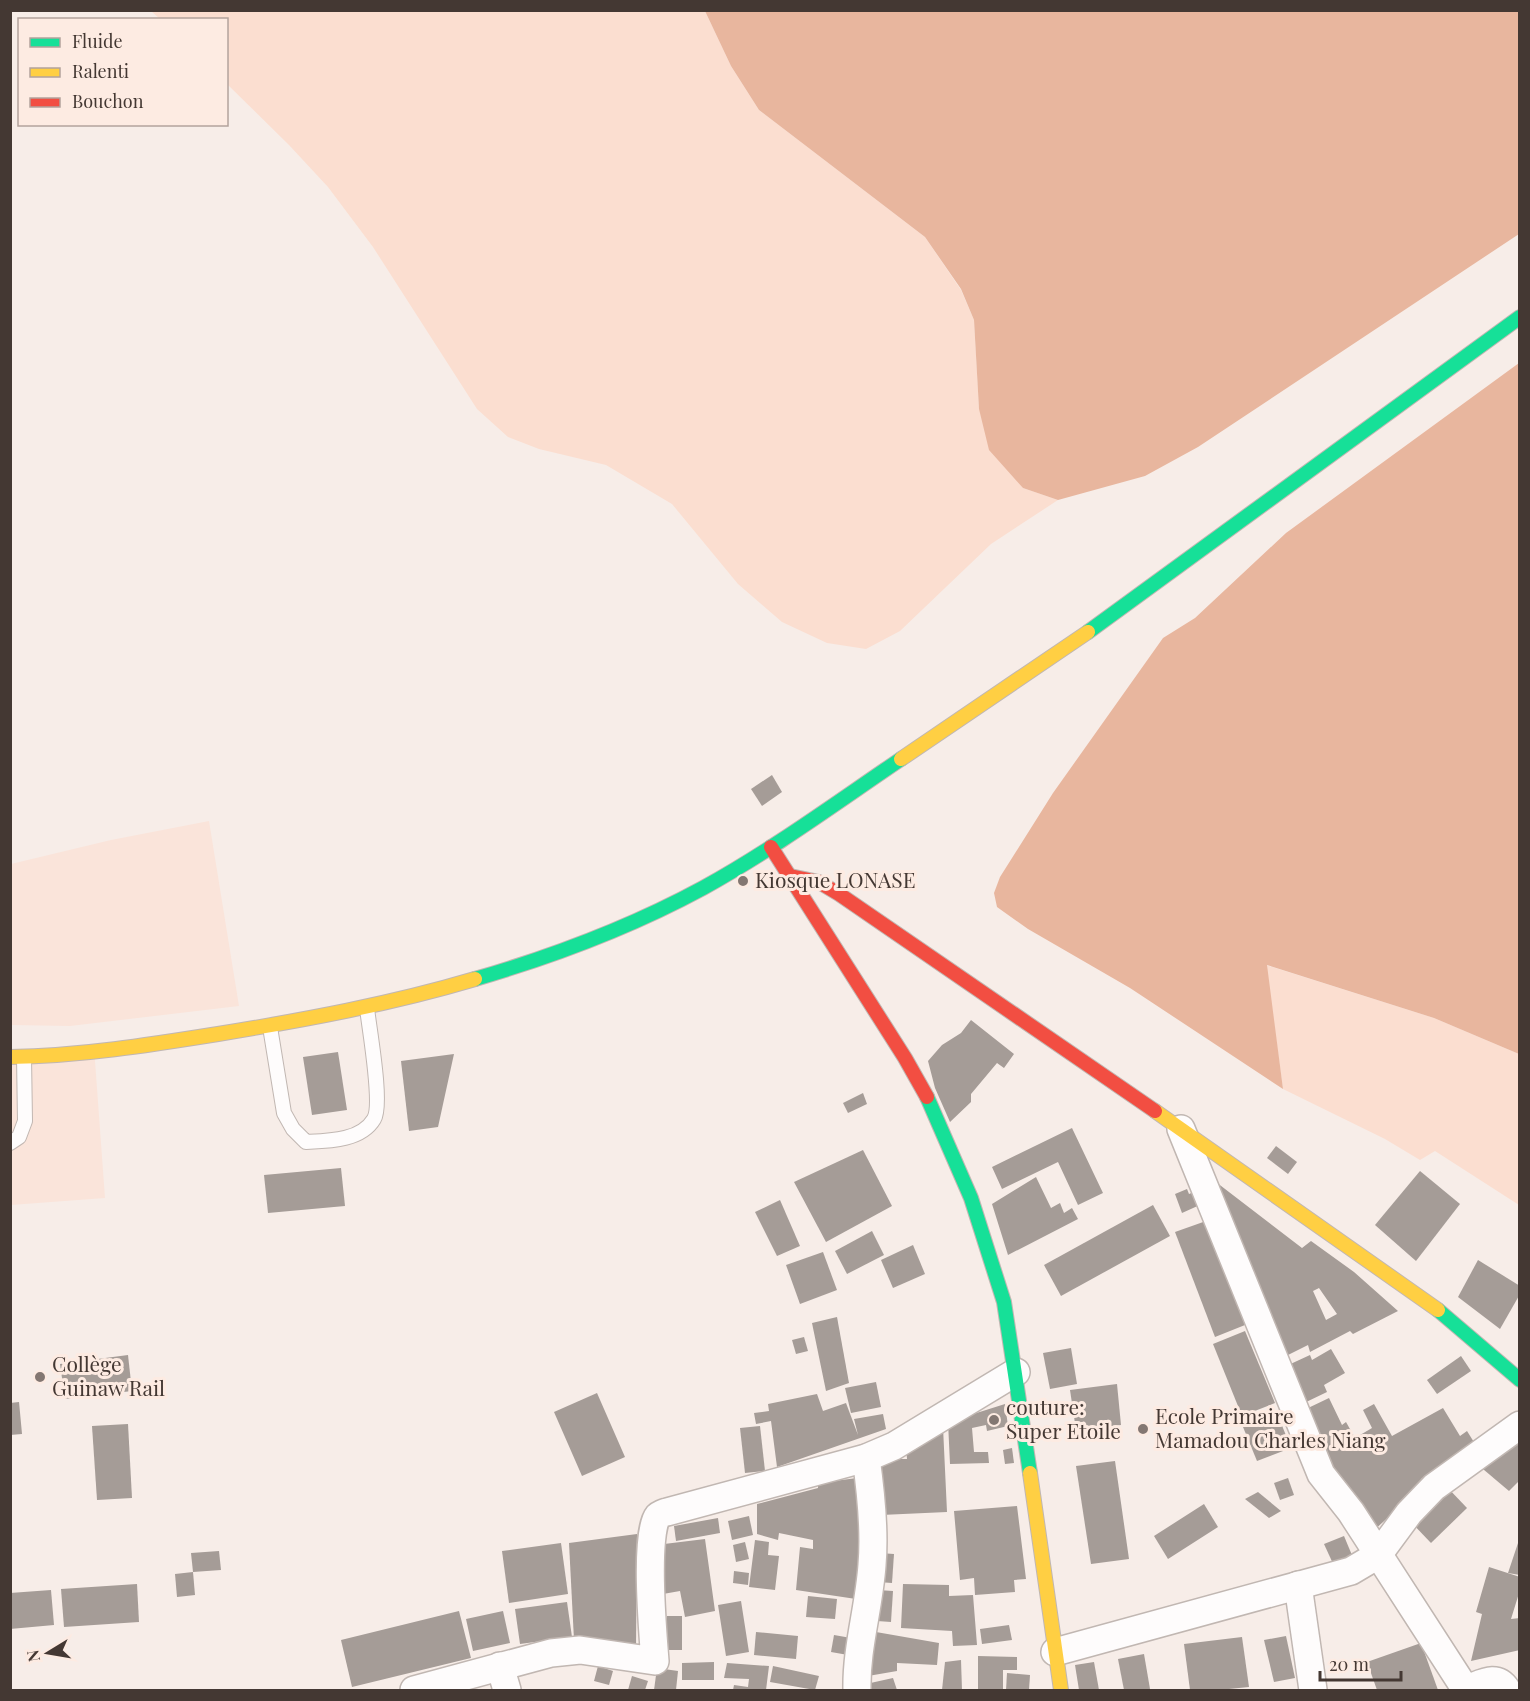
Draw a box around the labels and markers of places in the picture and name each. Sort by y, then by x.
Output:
place label: Kiosque LONASE [755,865,915,893]
marker: Kiosque LONASE [736,874,750,888]
place label: Collège Guinaw Rail [52,1349,165,1401]
marker: Collège Guinaw Rail [33,1370,47,1384]
place label: couture: Super Etoile [1006,1392,1121,1444]
place label: Ecole Primaire Mamadou Charles Niang [1155,1401,1386,1453]
marker: couture: Super Etoile [987,1413,1001,1427]
marker: Ecole Primaire Mamadou Charles Niang [1136,1422,1150,1436]

